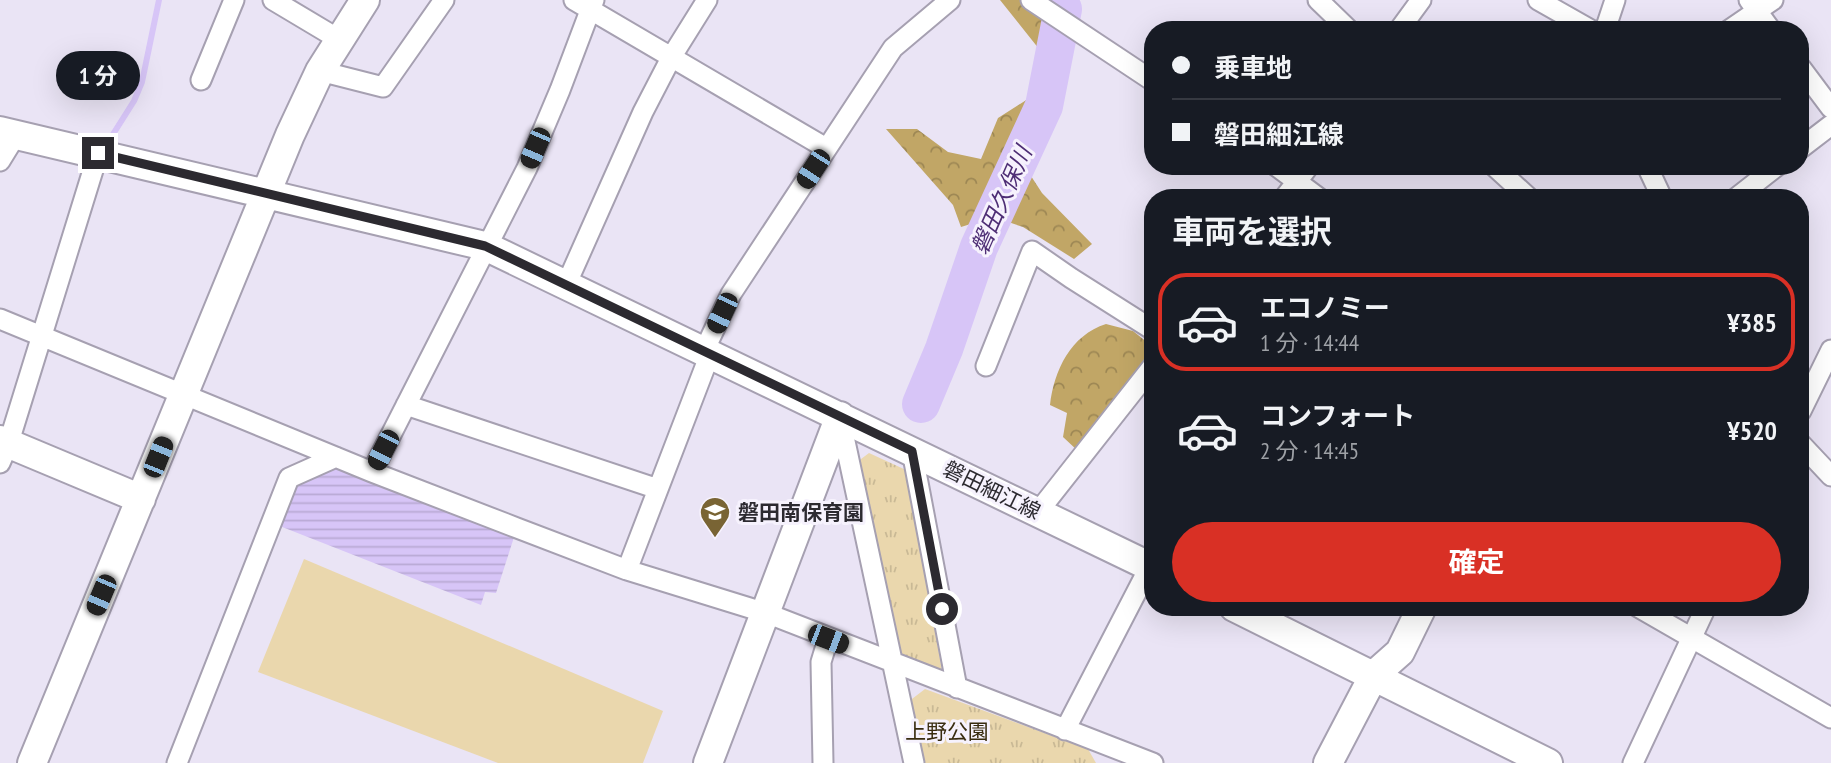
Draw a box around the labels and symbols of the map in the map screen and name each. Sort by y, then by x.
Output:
callout: 1 分 [56,52,140,100]
car [518,125,553,171]
route end [82,137,114,169]
water label: 磐田久保川 [964,139,1039,258]
car [793,146,834,192]
car [704,290,741,336]
car [365,427,402,473]
car [141,434,176,480]
street label: 磐田細江線 [939,455,1045,525]
school or university icon: 磐田南保育園 [698,495,732,539]
place label: 磐田南保育園 [738,499,864,526]
car [84,572,119,618]
route start [926,593,958,625]
car [805,622,852,656]
park label: 上野公園 [905,718,989,745]

